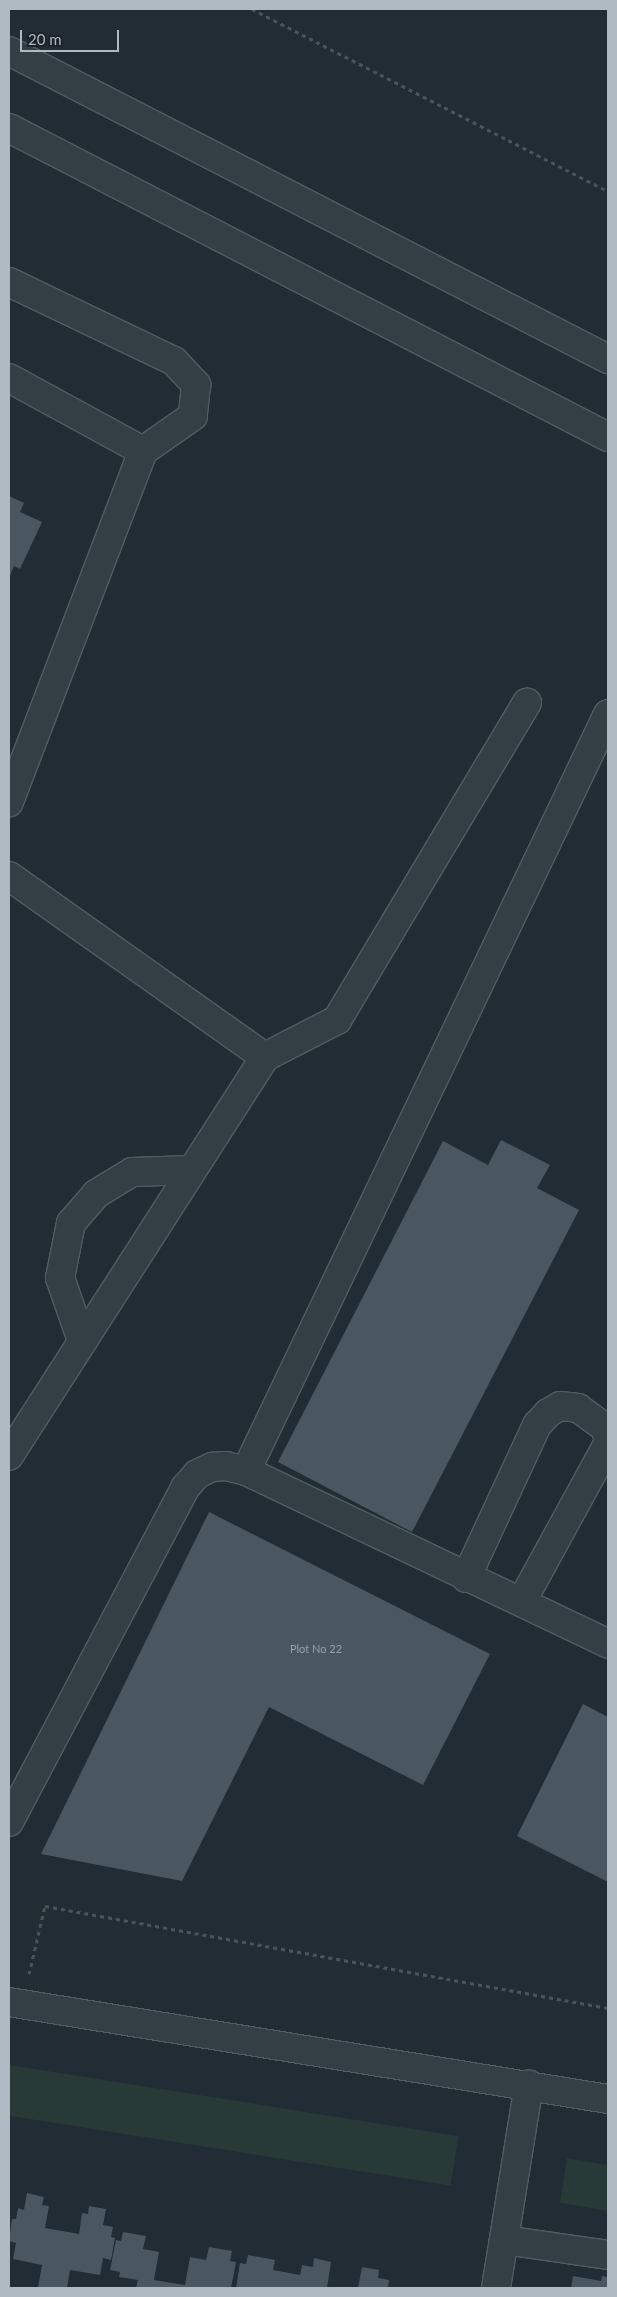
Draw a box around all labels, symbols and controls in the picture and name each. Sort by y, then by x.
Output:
scale bar [22,20,121,52]
text: 20 m [28,30,62,48]
house number: Plot No 22 [290,1642,342,1656]

